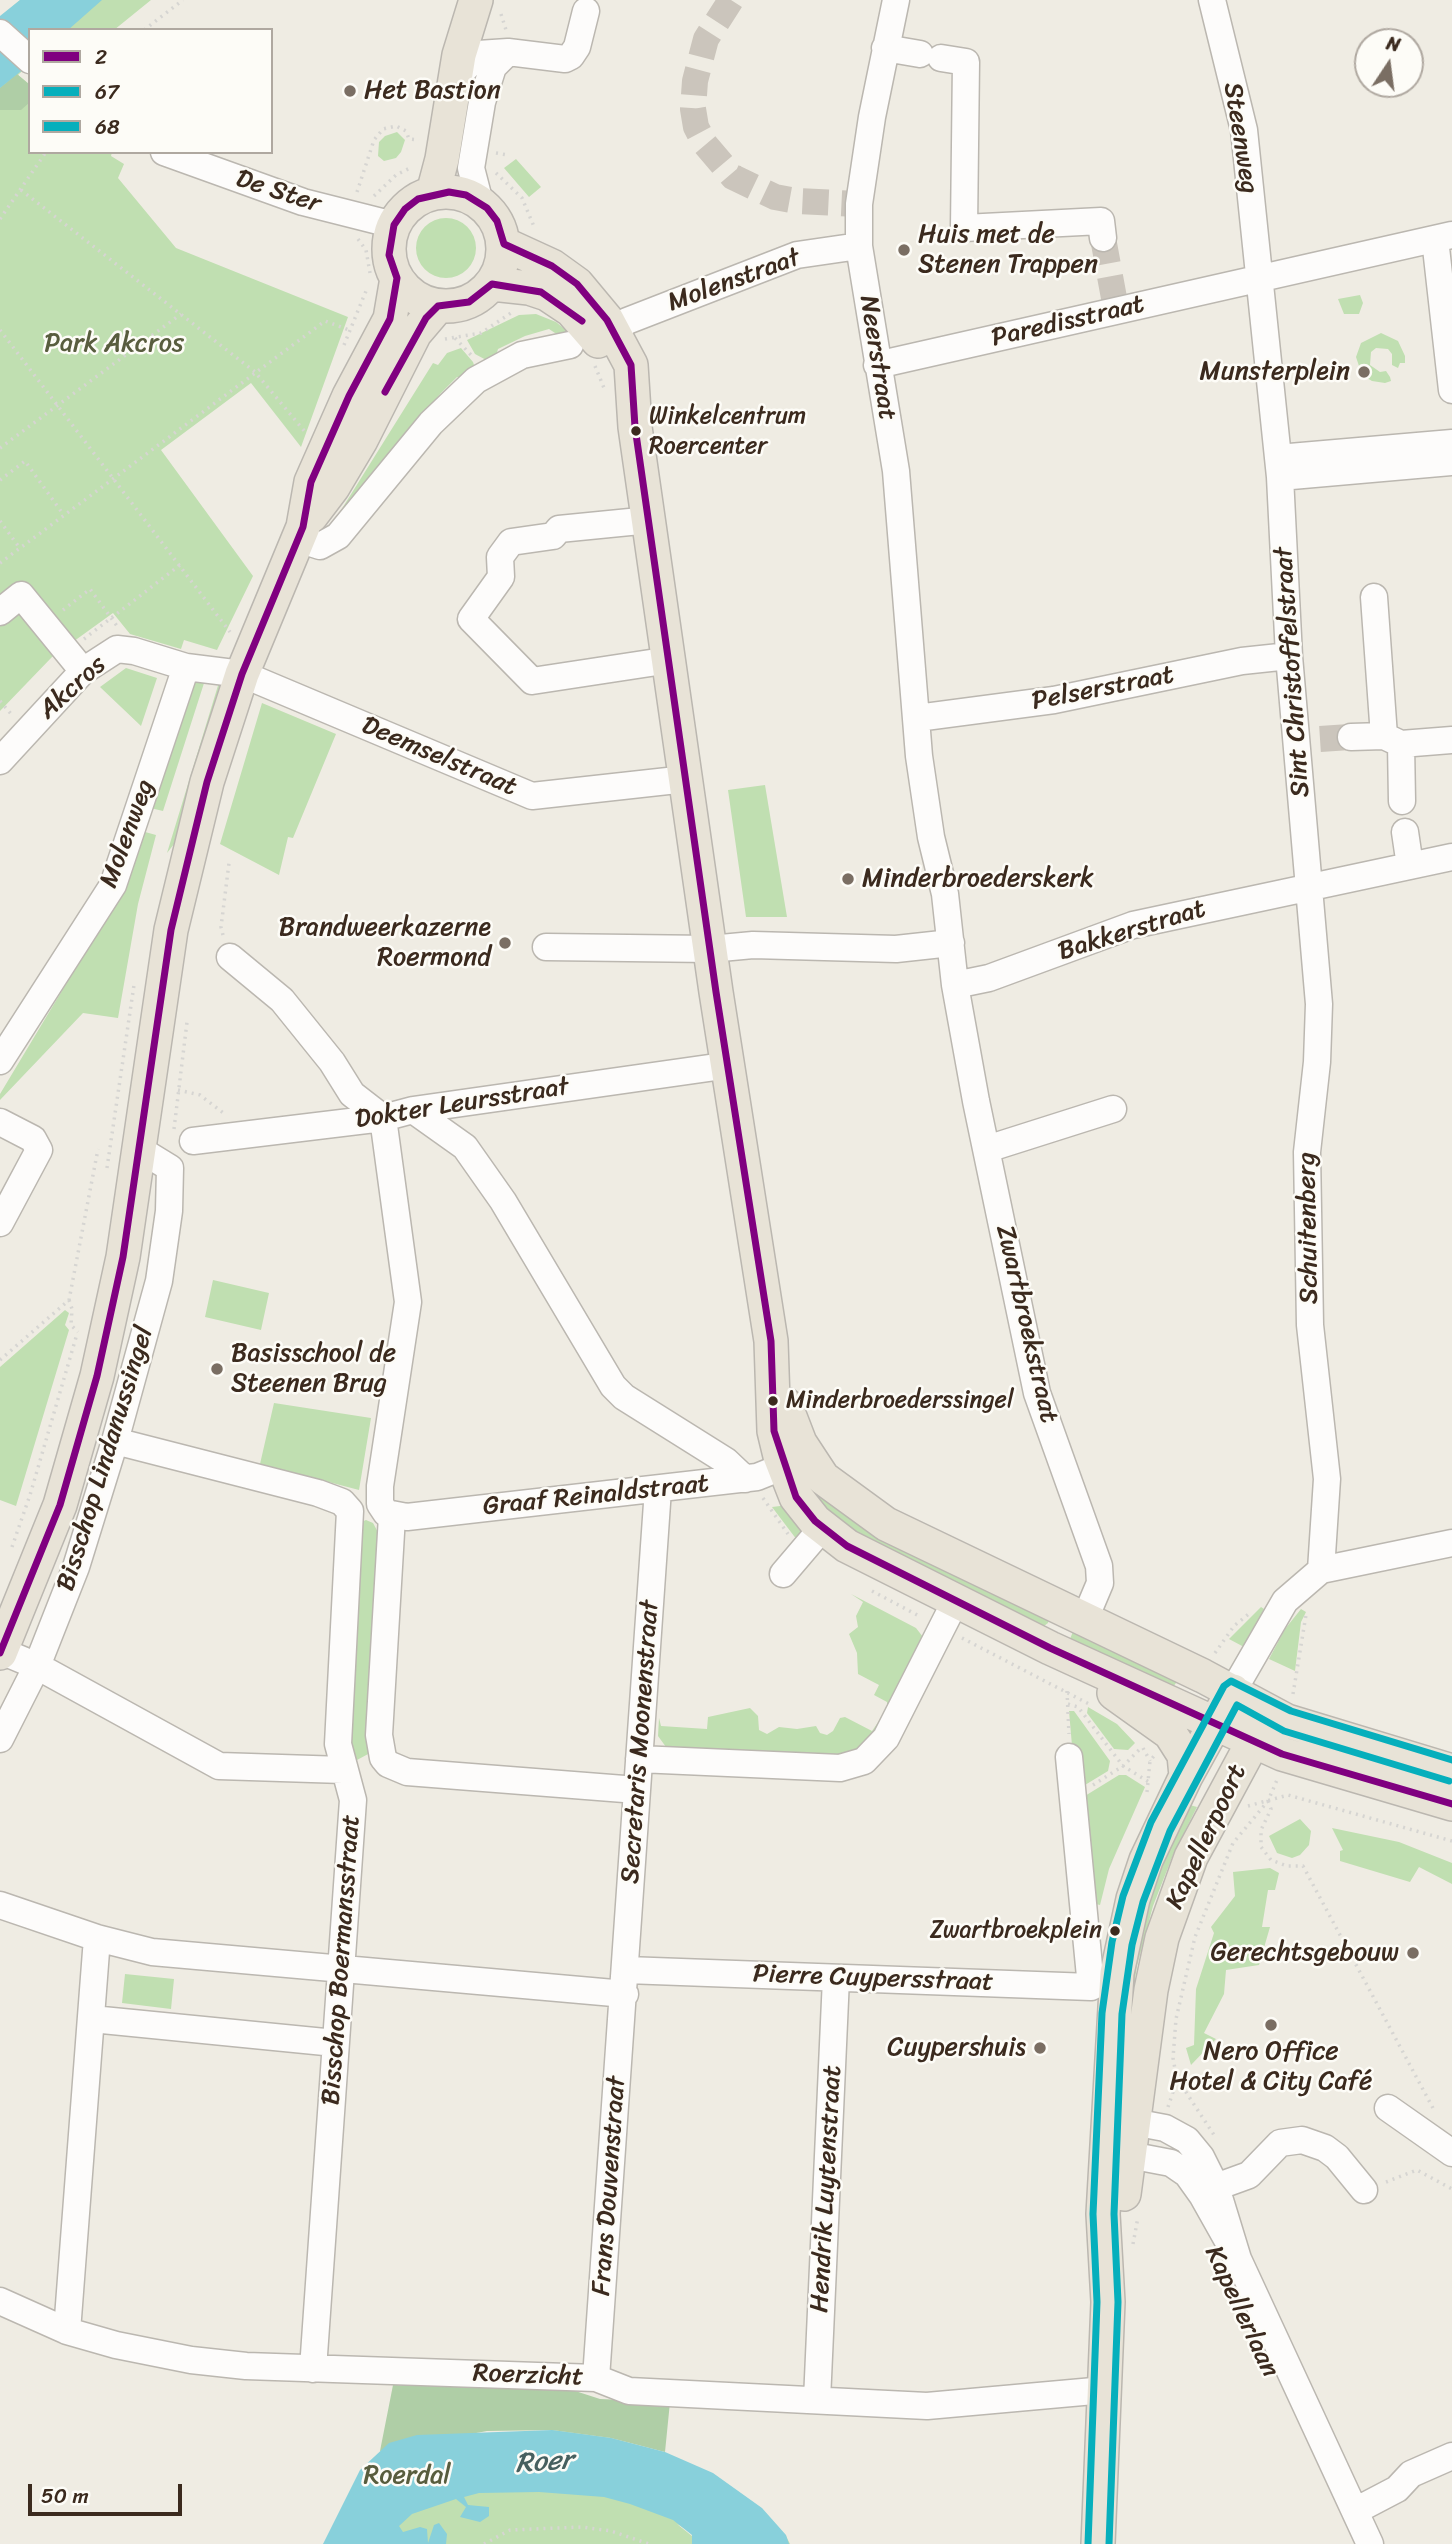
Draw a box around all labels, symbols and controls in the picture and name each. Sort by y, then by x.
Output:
text: N [1383,26,1404,62]
legend [28,28,273,154]
north arrow [1354,28,1424,98]
text: 2 [95,38,107,76]
text: 67 [95,73,119,111]
place label: Het Bastion [364,75,501,107]
street label: Steenweg [1216,80,1264,196]
marker: Het Bastion [342,83,358,99]
text: 68 [95,108,120,146]
street label: De Ster [232,164,324,220]
place label: Huis met de Stenen Trappen [918,219,1098,280]
marker: Huis met de Stenen Trappen [896,242,912,258]
street label: Molenstraat [664,243,804,319]
street label: Paredisstraat [989,289,1147,355]
street label: Neerstraat [852,293,902,423]
park label: Park Akcros [44,328,184,360]
place label: Munsterplein [1200,356,1350,388]
marker: Munsterplein [1356,364,1372,380]
place label: Winkelcentrum Roercenter [649,403,806,459]
marker: Winkelcentrum Roercenter [629,424,643,438]
street label: Sint Christoffelstraat [1269,546,1317,798]
street label: Akcros [33,650,113,726]
street label: Pelserstraat [1029,660,1177,718]
street label: Deemselstraat [357,710,521,804]
street label: Molenweg [94,776,162,892]
place label: Minderbroederskerk [862,863,1094,895]
marker: Minderbroederskerk [840,871,856,887]
street label: Bakkerstraat [1055,894,1209,968]
place label: Brandweerkazerne Roermond [279,912,491,974]
marker: Brandweerkazerne Roermond [497,935,513,951]
street label: Dokter Leursstraat [353,1072,571,1136]
street label: Schuitenberg [1292,1152,1326,1304]
street label: Zwartbroekstraat [988,1222,1064,1426]
street label: Bisschop Lindanussingel [51,1323,161,1595]
place label: Basisschool de Steenen Brug [231,1338,396,1400]
marker: Basisschool de Steenen Brug [209,1361,225,1377]
place label: Minderbroederssingel [786,1387,1014,1415]
marker: Minderbroederssingel [766,1394,780,1408]
street label: Graaf Reinaldstraat [482,1469,710,1523]
street label: Secretaris Moonenstraat [616,1599,666,1885]
street label: Kapellerpoort [1160,1760,1254,1914]
street label: Bisschop Boermansstraat [316,1814,368,2106]
place label: Zwartbroekplein [930,1917,1102,1945]
marker: Zwartbroekplein [1108,1924,1122,1938]
place label: Gerechtsgebouw [1210,1937,1399,1969]
marker: Gerechtsgebouw [1405,1945,1421,1961]
street label: Pierre Cuypersstraat [752,1959,994,1999]
marker: Nero Office Hotel & City Café [1263,2017,1279,2033]
place label: Cuypershuis [887,2032,1026,2064]
place label: Nero Office Hotel & City Café [1170,2036,1372,2098]
marker: Cuypershuis [1032,2040,1048,2056]
street label: Hendrik Luytenstraat [805,2065,849,2313]
street label: Frans Douvenstraat [587,2075,633,2297]
street label: Kapellerlaan [1197,2241,1285,2383]
street label: Roerzicht [472,2358,584,2394]
water label: Roer [514,2444,574,2482]
park label: Roerdal [363,2460,451,2492]
scale bar [32,2470,186,2514]
text: 50 m [41,2477,89,2515]

